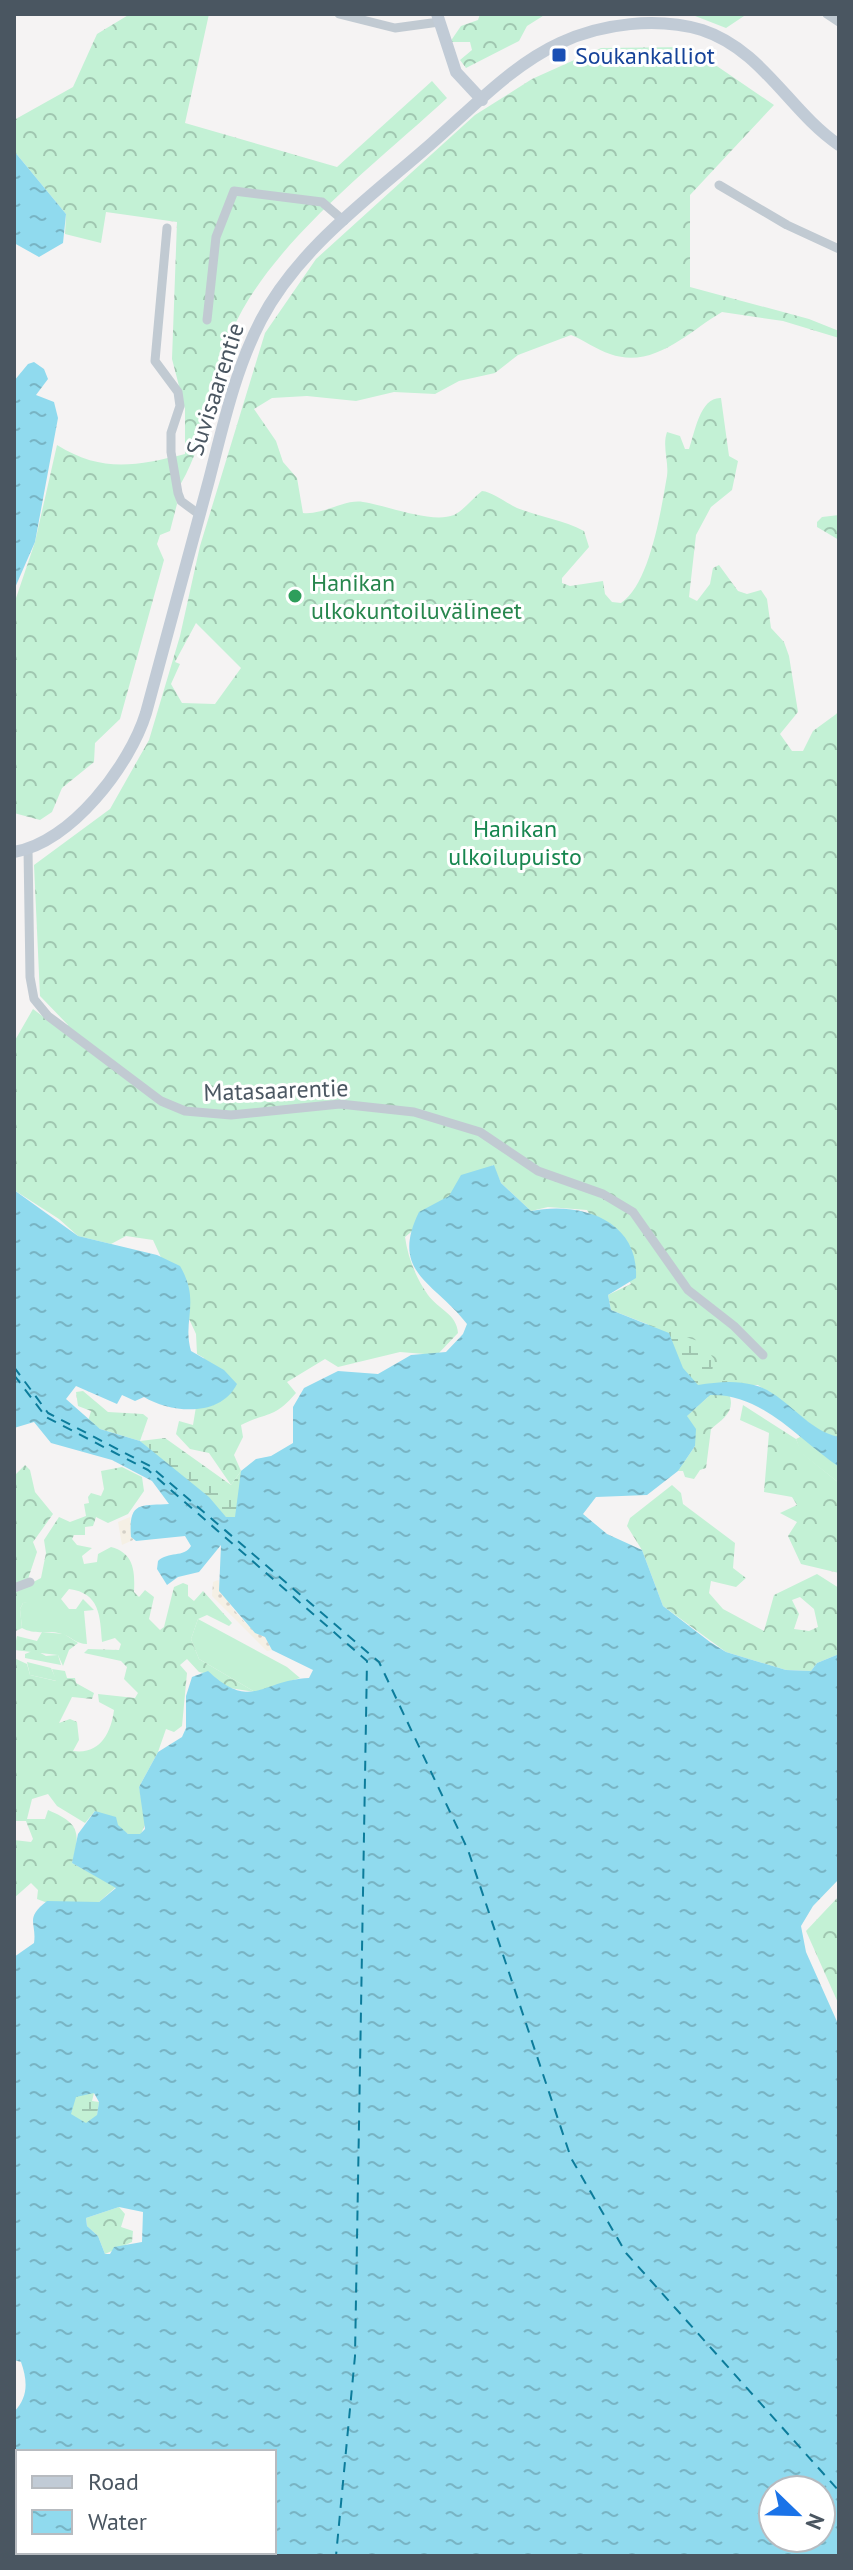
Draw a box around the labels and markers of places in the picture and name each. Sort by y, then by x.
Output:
place label: Soukankalliot [575,40,715,71]
marker: Soukankalliot [550,46,568,64]
place label: Hanikan ulkokuntoiluvälineet [311,567,522,626]
marker: Hanikan ulkokuntoiluvälineet [286,587,304,605]

